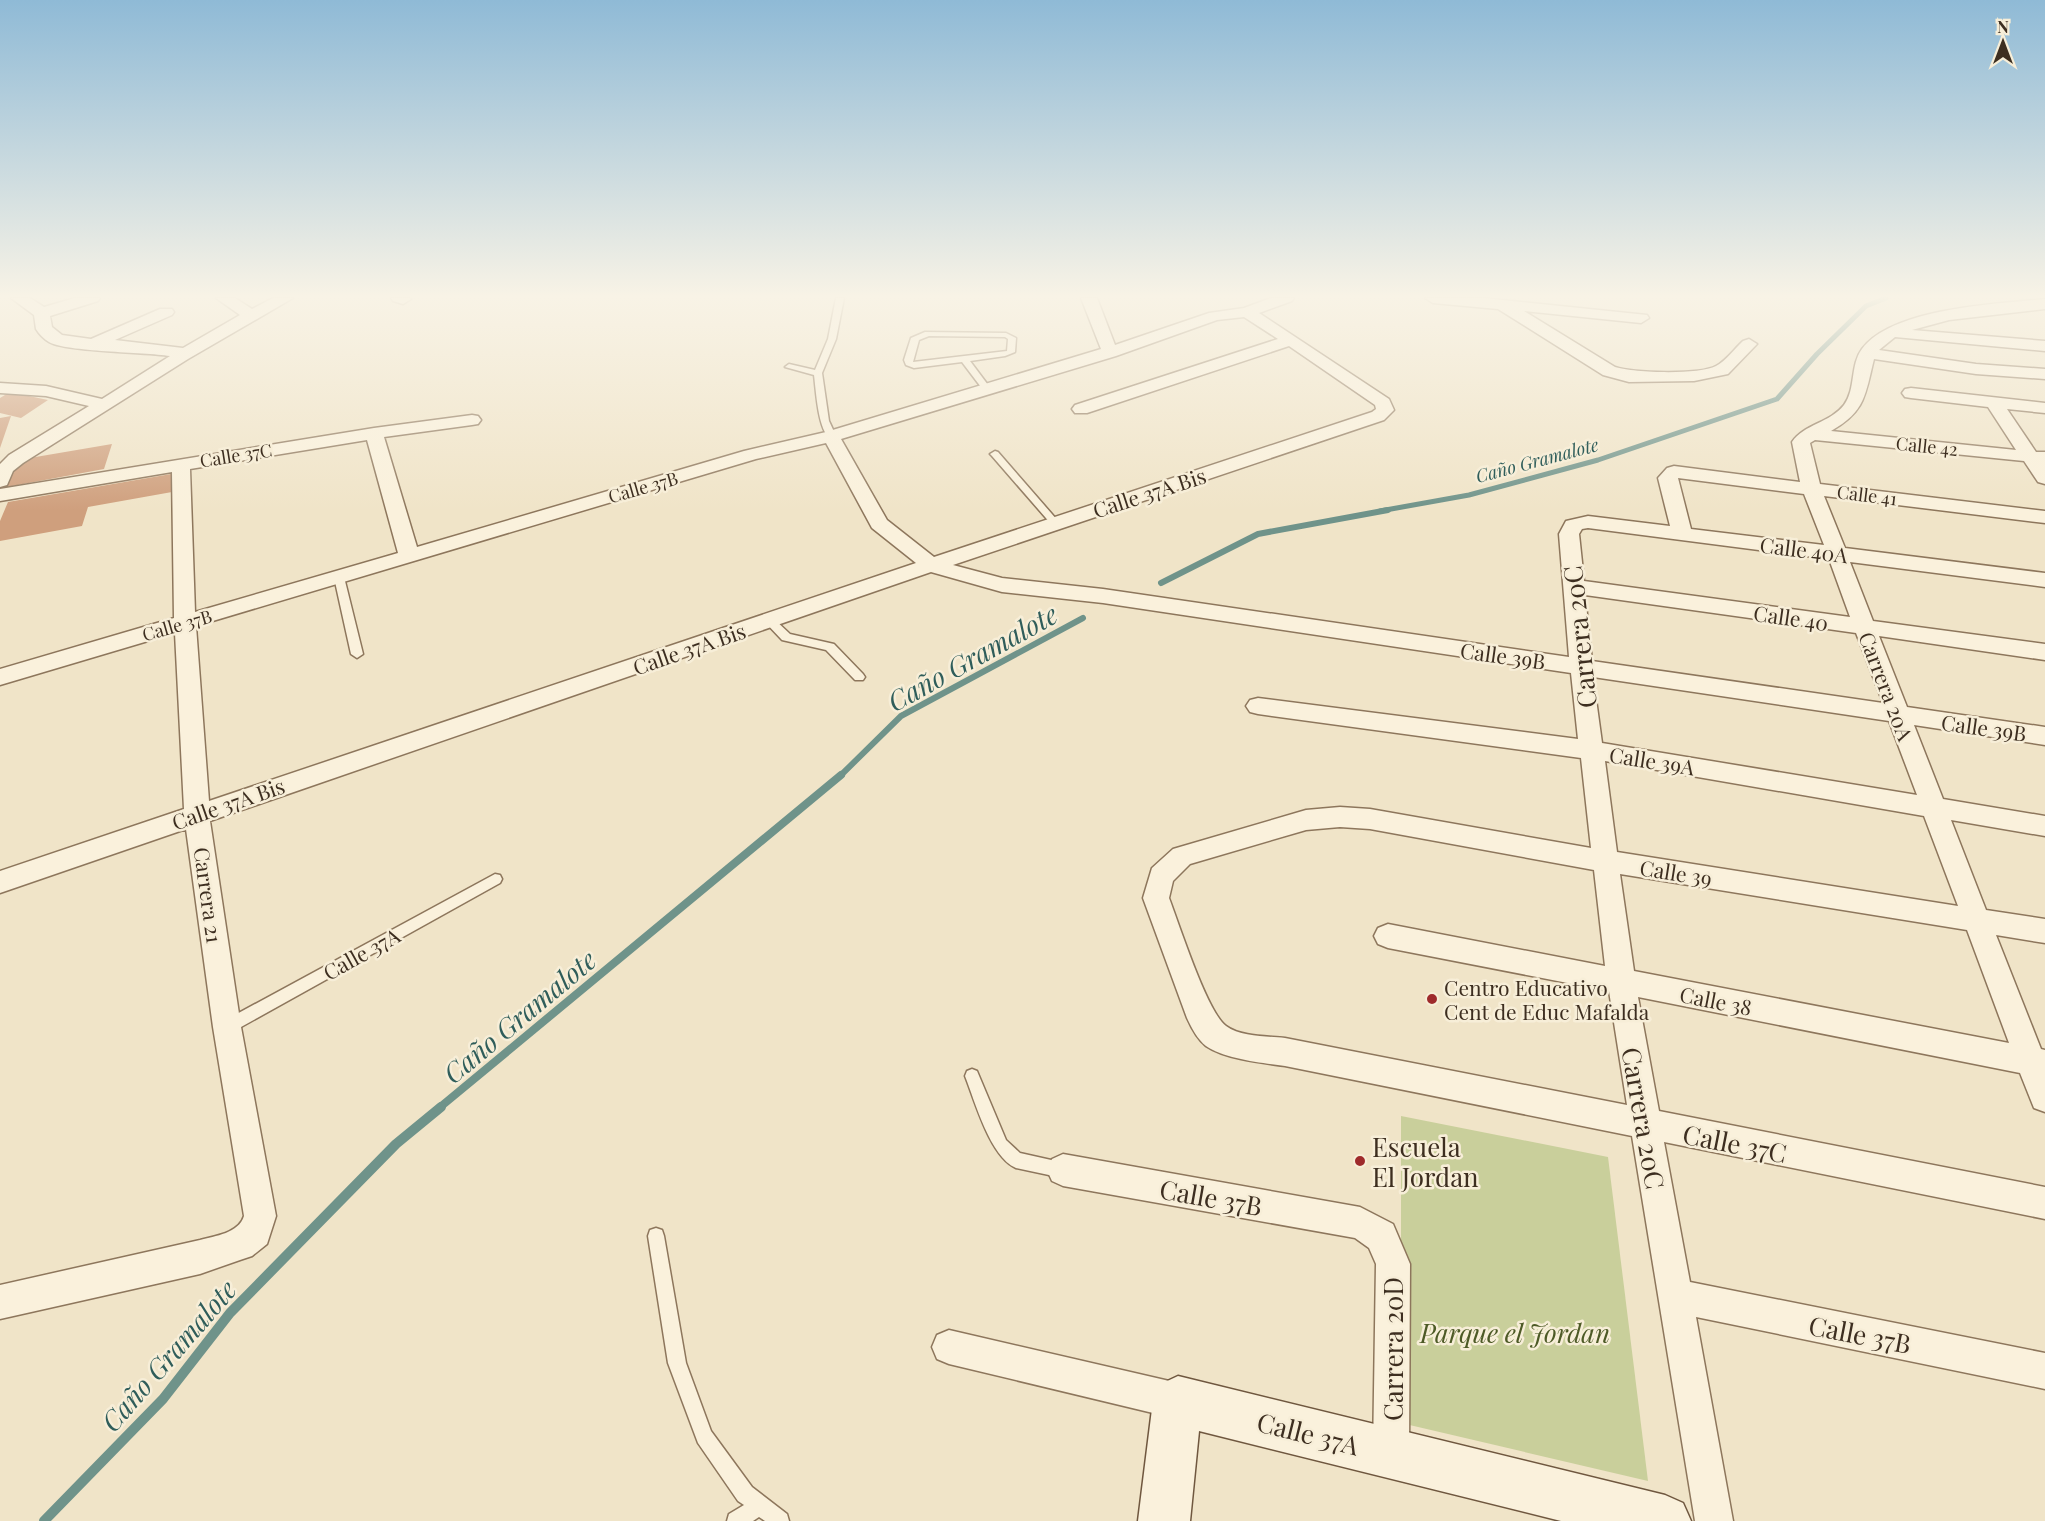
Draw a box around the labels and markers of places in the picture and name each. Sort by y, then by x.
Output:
place label: Centro Educativo Cent de Educ Mafalda [1444,973,1650,1025]
marker: Centro Educativo Cent de Educ Mafalda [1425,992,1439,1006]
place label: Escuela El Jordan [1372,1129,1479,1194]
marker: Escuela El Jordan [1353,1154,1367,1168]

